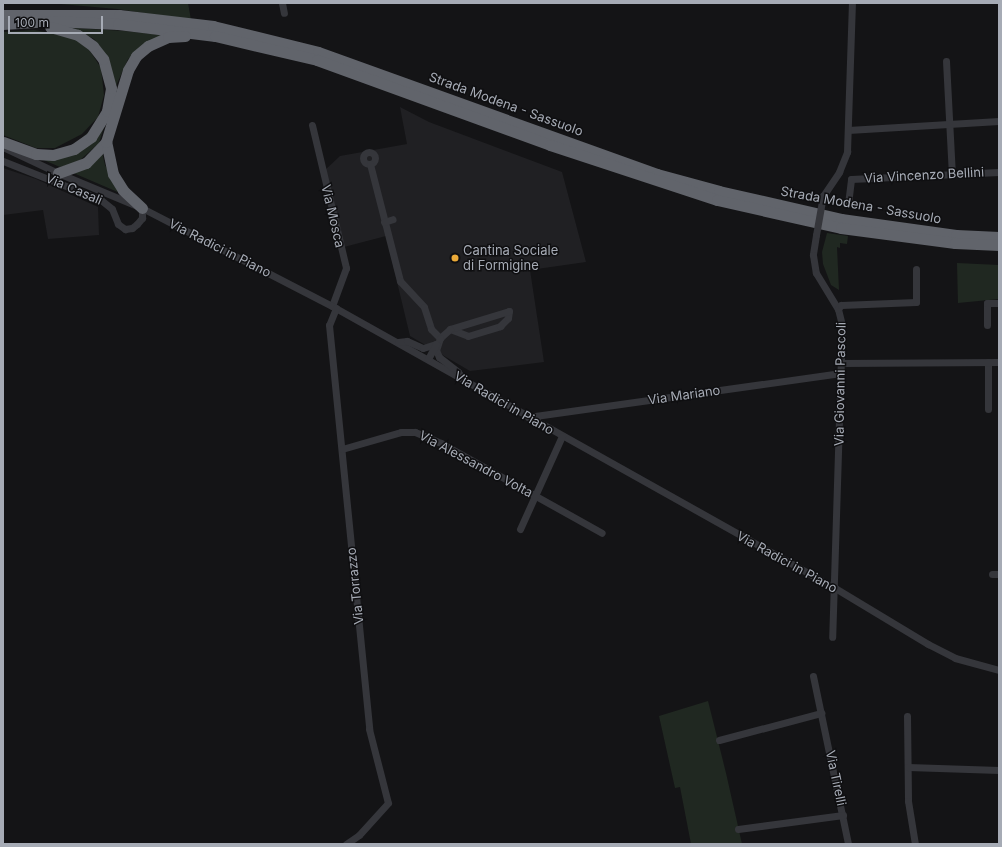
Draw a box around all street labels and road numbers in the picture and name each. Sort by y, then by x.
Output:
street label: Strada Modena - Sassuolo [427,69,585,139]
street label: Via Vincenzo Bellini [863,164,985,186]
street label: Via Casali [43,170,105,208]
street label: Via Mosca [318,183,348,249]
street label: Strada Modena - Sassuolo [779,183,943,227]
street label: Via Radici in Piano [166,215,274,281]
street label: Via Giovanni Pascoli [831,322,849,446]
street label: Via Radici in Piano [451,368,557,438]
street label: Via Mariano [647,382,721,408]
street label: Via Alessandro Volta [416,427,536,501]
street label: Via Radici in Piano [734,528,840,596]
street label: Via Torrazzo [343,547,367,625]
street label: Via Tirelli [823,749,849,807]

